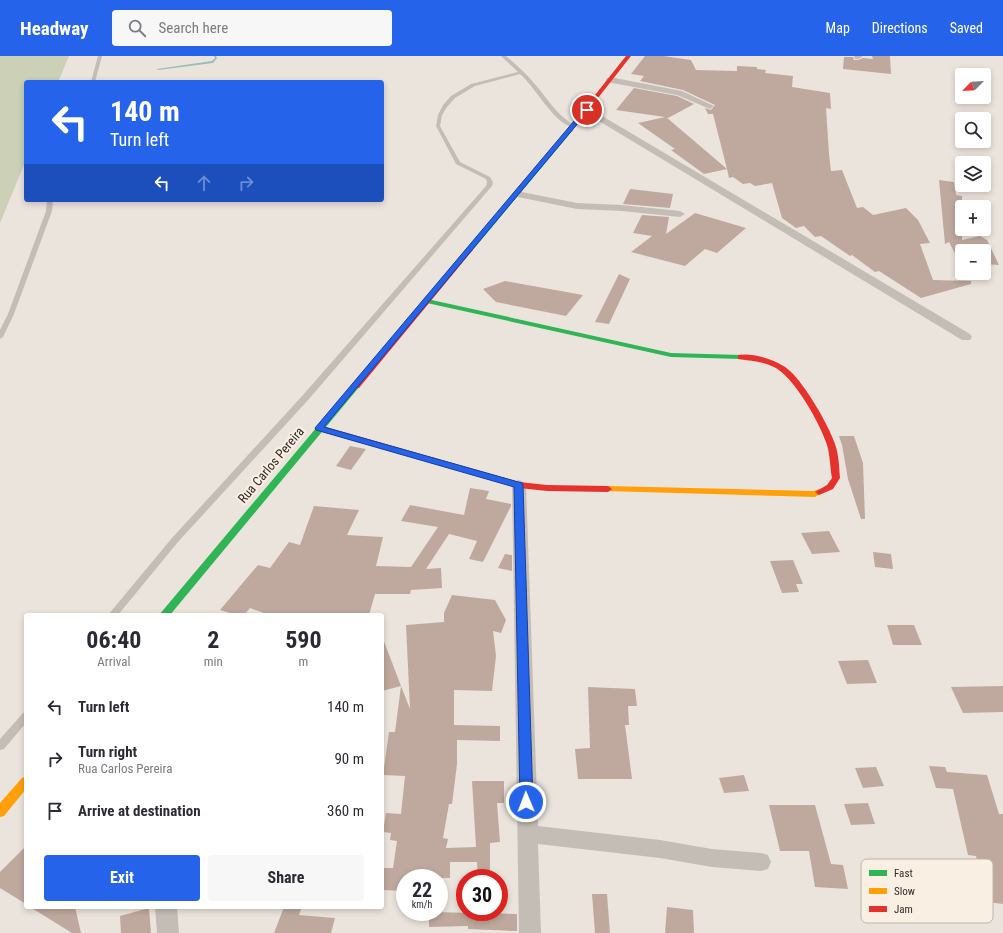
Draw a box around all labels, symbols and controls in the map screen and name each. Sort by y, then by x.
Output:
search box [112,10,392,46]
text: Headway [20,17,88,40]
icon: search [126,17,148,39]
text: Search here [158,19,228,37]
text: Map [826,20,850,36]
text: Directions [872,20,928,36]
text: Saved [950,20,983,36]
north arrow [955,68,991,104]
map controls [955,68,991,280]
pin [570,93,604,127]
text: 140 m [110,95,180,128]
icon: left [44,96,96,148]
icon: arrive [576,99,598,121]
button: search [955,112,991,148]
text: Turn left [110,129,169,150]
button: layers [955,156,991,192]
icon: left [151,172,173,194]
icon: ahead [193,172,215,194]
icon: right [235,172,257,194]
button: + [955,200,991,236]
button: − [955,244,991,280]
street label: Rua Carlos Pereira [235,424,307,506]
text: 06:40 [86,626,141,654]
text: 2 [207,626,219,654]
text: 590 [285,626,322,654]
text: Arrival [97,654,130,669]
text: min [204,654,223,669]
text: m [299,654,308,669]
icon: left [44,696,66,718]
text: Turn left [78,698,129,716]
text: 140 m [327,698,364,716]
text: Turn right [78,743,137,761]
icon: right [44,748,66,770]
text: 90 m [334,750,364,768]
text: Rua Carlos Pereira [78,761,172,776]
position arrow [505,781,547,823]
icon: arrive [44,800,66,822]
text: Arrive at destination [78,802,201,820]
text: 360 m [327,802,364,820]
button: Exit [44,855,200,901]
button: Share [208,855,364,901]
legend [861,859,993,923]
text: Fast [894,867,913,880]
speed limit sign: 30 [456,869,508,921]
text: 22 [412,878,432,902]
text: Slow [894,885,915,898]
text: km/h [412,899,432,910]
text: Jam [894,903,913,916]

